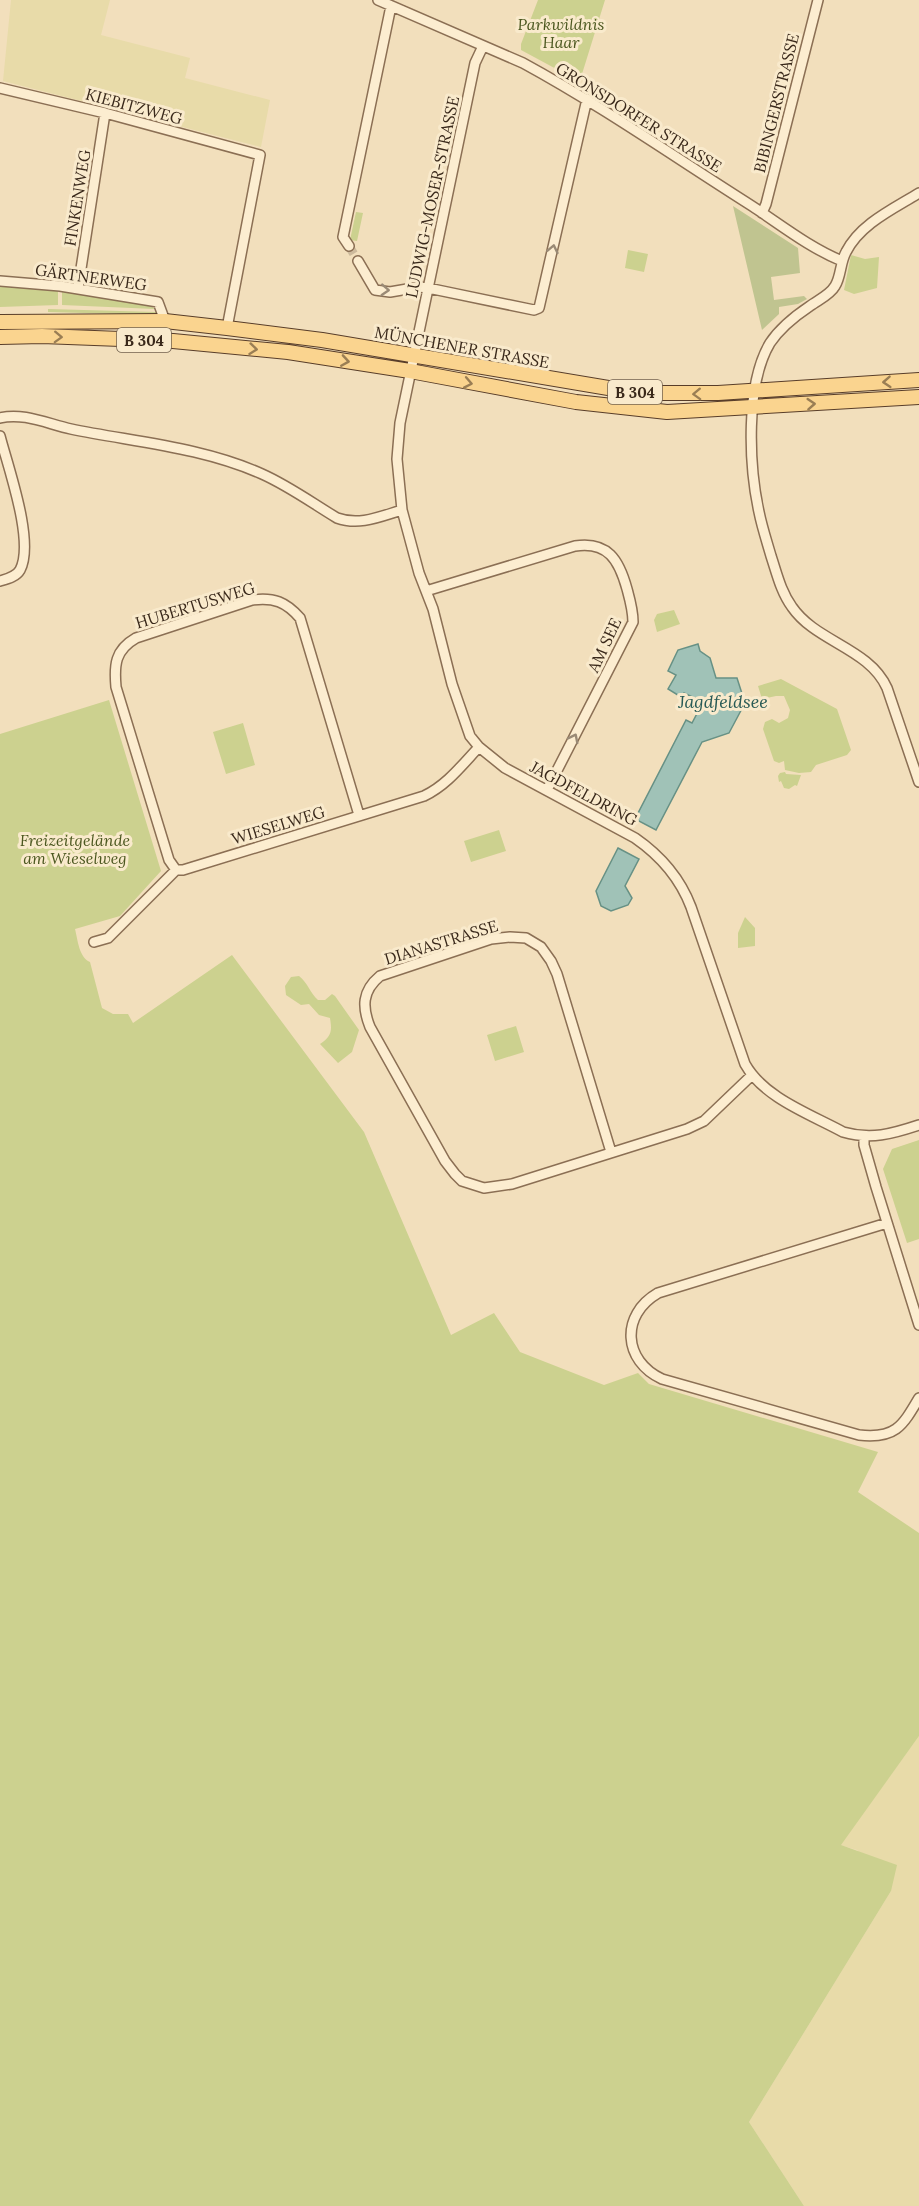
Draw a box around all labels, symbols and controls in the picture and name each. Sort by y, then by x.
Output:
park label: Parkwildnis Haar [518,14,605,52]
street label: BIBINGERSTRASSE [749,31,803,175]
street label: GRONSDORFER STRASSE [552,58,726,176]
street label: KIEBITZWEG [83,83,185,129]
street label: LUDWIG-MOSER-STRASSE [401,94,463,300]
street label: FINKENWEG [60,148,94,248]
one-way arrow [546,244,559,254]
street label: GÄRTNERWEG [34,259,148,295]
one-way arrow [381,284,390,297]
street label: MÜNCHENER STRASSE [373,322,551,372]
road number: B 304 [117,328,171,352]
one-way arrow [54,330,63,343]
one-way arrow [248,342,258,355]
one-way arrow [341,355,350,367]
one-way arrow [883,375,892,388]
one-way arrow [463,376,473,389]
road number: B 304 [608,380,662,404]
one-way arrow [693,388,702,400]
one-way arrow [807,398,816,411]
street label: HUBERTUSWEG [133,577,257,633]
street label: AM SEE [582,614,625,676]
water label: Jagdfeldsee [677,690,768,713]
one-way arrow [567,734,578,745]
street label: JAGDFELDRING [526,756,641,830]
street label: WIESELWEG [229,801,327,849]
park label: Freizeitgelände am Wieselweg [20,830,131,868]
street label: DIANASTRASSE [382,915,500,969]

